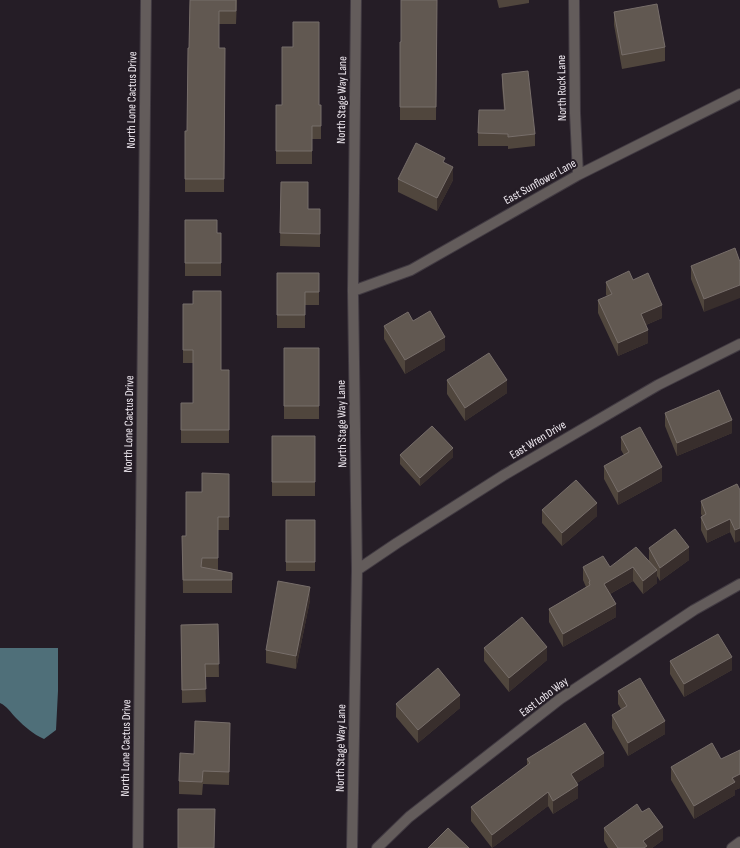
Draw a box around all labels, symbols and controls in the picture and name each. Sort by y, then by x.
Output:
street label: North Lone Cactus Drive [124,51,140,149]
street label: North Rock Lane [554,55,570,121]
street label: North Stage Way Lane [334,56,350,144]
street label: East Sunflower Lane [501,156,579,208]
street label: North Lone Cactus Drive [121,375,137,473]
street label: North Stage Way Lane [334,380,350,468]
street label: East Wren Drive [507,417,569,463]
street label: East Lobo Way [517,674,572,720]
street label: North Lone Cactus Drive [118,699,134,797]
street label: North Stage Way Lane [333,704,349,792]

